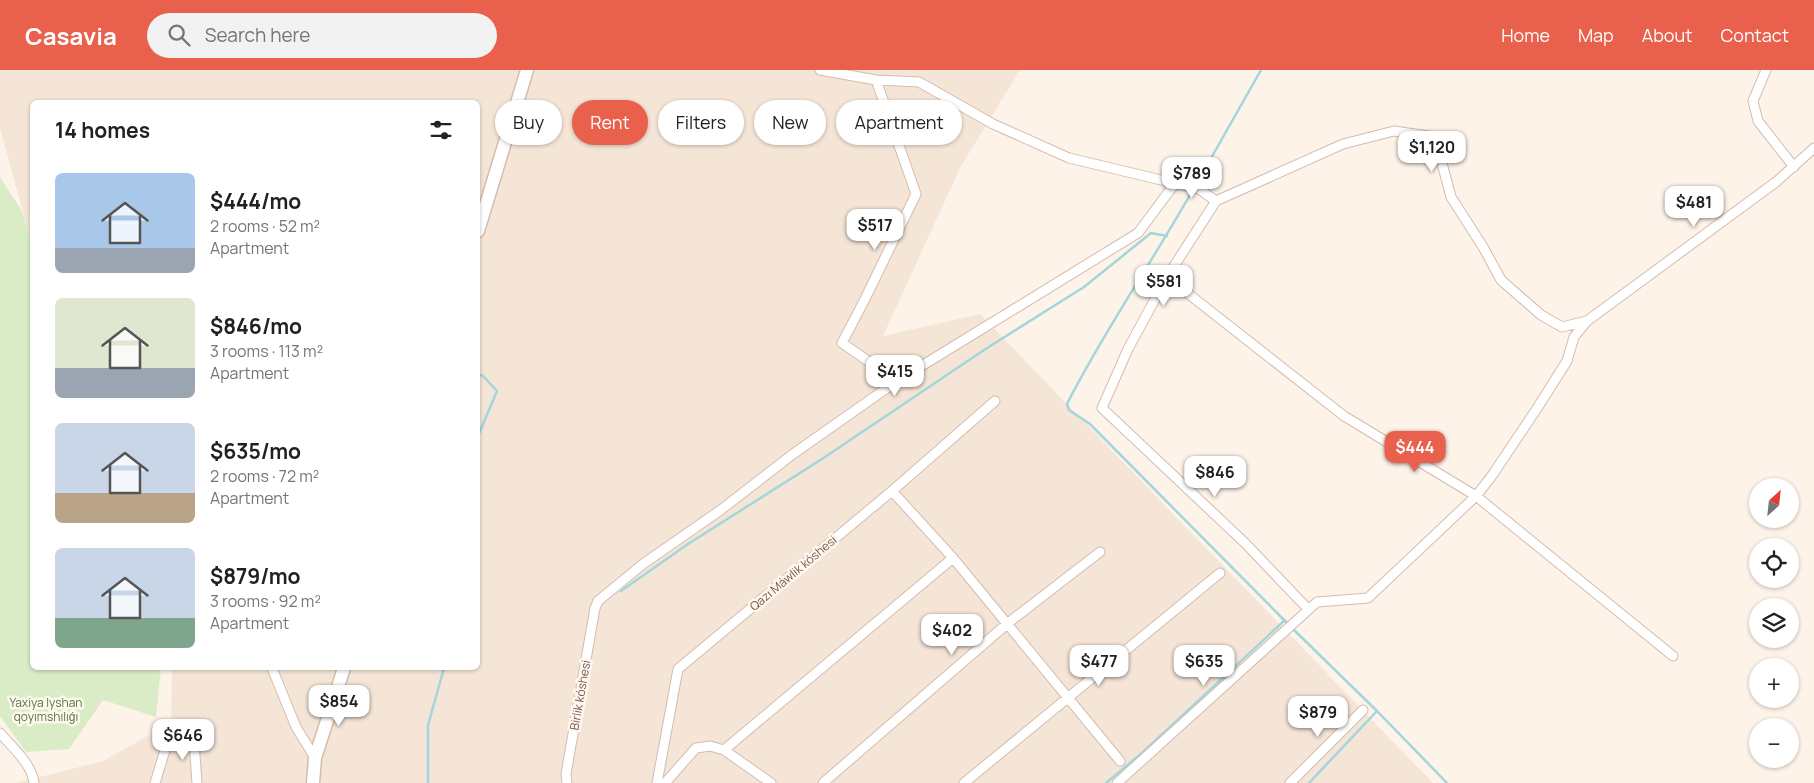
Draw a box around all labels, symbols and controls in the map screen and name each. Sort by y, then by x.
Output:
search box [147,13,497,58]
text: Casavia [25,19,117,52]
icon: search [165,21,193,49]
text: Search here [205,22,310,48]
text: Home [1501,23,1550,47]
text: Map [1578,23,1614,47]
text: About [1642,23,1692,47]
text: Contact [1720,23,1789,47]
chip: Buy [495,100,562,145]
chip: Rent [572,100,648,145]
chip: Filters [658,100,744,145]
chip: New [754,100,826,145]
chip: Apartment [836,100,962,145]
text: 14 homes [55,116,150,144]
icon: filters [427,116,455,144]
pin: $1,120 [1391,131,1473,173]
text: $1,120 [1409,136,1455,158]
pin: $789 [1162,156,1222,199]
text: $789 [1173,162,1211,184]
pin: $481 [1664,186,1724,228]
text: $444/mo [210,187,301,215]
text: $481 [1676,191,1712,213]
icon: home [95,193,155,253]
pin: $517 [845,208,905,251]
text: $517 [858,214,892,236]
text: 2 rooms · 52 m² [210,215,320,237]
text: Apartment [210,237,289,259]
pin: $581 [1134,264,1194,307]
text: $581 [1146,270,1182,292]
text: $846/mo [210,312,302,340]
icon: home [95,318,155,378]
text: 3 rooms · 113 m² [210,340,323,362]
pin: $415 [865,354,925,397]
text: $415 [877,360,913,382]
text: Apartment [210,362,289,384]
pin: $444 [1385,430,1445,473]
text: $444 [1396,436,1434,458]
text: $635/mo [210,437,301,465]
icon: home [95,443,155,503]
pin: $846 [1185,456,1245,498]
text: $846 [1195,461,1235,483]
text: 2 rooms · 72 m² [210,465,319,487]
north arrow [1749,478,1799,528]
map controls [1749,478,1799,768]
text: Apartment [210,487,289,509]
street label: Qazı Máwlik kóshesi [746,531,840,615]
button: locate [1749,538,1799,588]
text: $879/mo [210,562,300,590]
icon: home [95,568,155,628]
text: 3 rooms · 92 m² [210,590,321,612]
button: layers [1749,598,1799,648]
text: Apartment [210,612,289,634]
pin: $402 [922,614,982,656]
text: $402 [932,619,972,641]
pin: $477 [1069,644,1129,687]
pin: $635 [1174,644,1234,687]
text: $477 [1081,650,1117,672]
text: $635 [1185,650,1223,672]
button: + [1749,658,1799,708]
street label: Birlik kóshesi [565,659,595,731]
pin: $854 [309,684,369,727]
text: $854 [320,690,358,712]
park label: Yaxiya Iyshan qoyımshılıǵı [9,694,83,725]
pin: $879 [1288,696,1348,738]
text: $879 [1299,701,1337,723]
pin: $646 [153,718,213,761]
button: − [1749,718,1799,768]
text: $646 [163,724,203,746]

